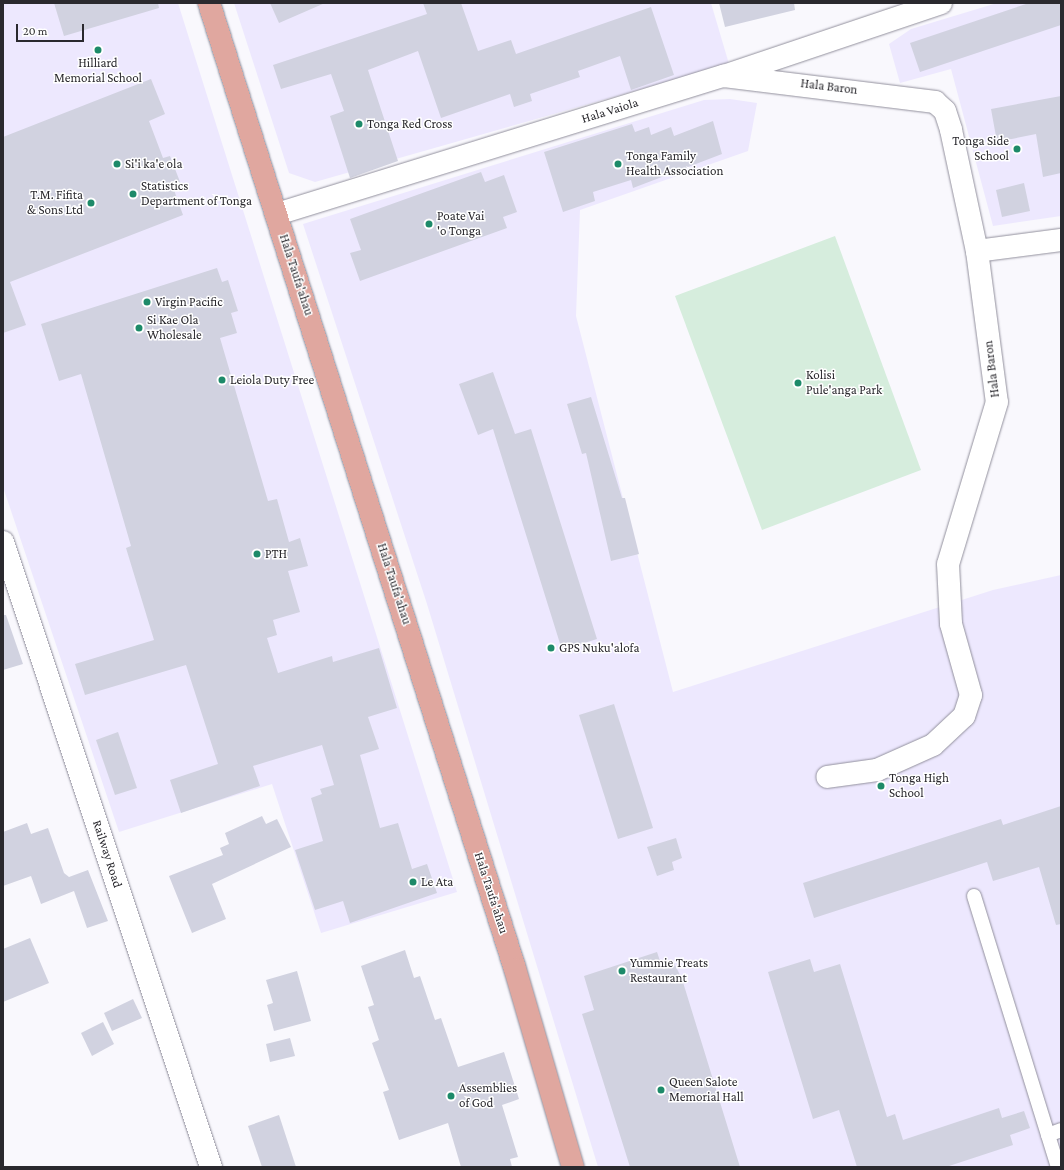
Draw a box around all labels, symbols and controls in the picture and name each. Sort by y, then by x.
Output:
scale bar [18,16,86,42]
text: 20 m [23,24,47,38]
marker: Hilliard Memorial School [93,45,103,55]
place label: Hilliard Memorial School [54,56,142,87]
street label: Hala Baron [800,76,858,98]
street label: Hala Vaiola [580,95,640,127]
place label: Tonga Red Cross [367,116,452,132]
marker: Tonga Red Cross [354,119,364,129]
place label: Tonga Side School [952,134,1009,165]
marker: Tonga Side School [1012,144,1022,154]
place label: Tonga Family Health Association [626,149,723,180]
place label: Si'i ka'e ola [125,156,182,172]
marker: Si'i ka'e ola [112,159,122,169]
marker: Tonga Family Health Association [613,159,623,169]
place label: Statistics Department of Tonga [141,179,252,210]
place label: T.M. Fifita & Sons Ltd [27,188,83,219]
marker: Statistics Department of Tonga [128,189,138,199]
marker: T.M. Fifita & Sons Ltd [86,198,96,208]
place label: Poate Vai 'o Tonga [437,209,484,240]
marker: Poate Vai 'o Tonga [424,219,434,229]
street label: Hala Taufa'ahau [275,232,317,318]
place label: Virgin Pacific [155,294,223,310]
marker: Virgin Pacific [142,297,152,307]
place label: Si Kae Ola Wholesale [147,313,202,344]
marker: Si Kae Ola Wholesale [134,323,144,333]
street label: Hala Baron [981,340,1003,398]
place label: Kolisi Pule'anga Park [806,368,882,399]
place label: Leiola Duty Free [230,372,314,388]
marker: Leiola Duty Free [217,375,227,385]
marker: Kolisi Pule'anga Park [793,378,803,388]
street label: Hala Taufa'ahau [373,541,415,627]
place label: PTH [265,546,287,562]
marker: PTH [252,549,262,559]
place label: GPS Nuku'alofa [559,640,639,656]
marker: GPS Nuku'alofa [546,643,556,653]
place label: Tonga High School [889,771,949,802]
marker: Tonga High School [876,781,886,791]
street label: Railway Road [89,818,125,890]
street label: Hala Taufa'ahau [470,850,512,936]
place label: Le Ata [421,874,453,890]
marker: Le Ata [408,877,418,887]
place label: Yummie Treats Restaurant [630,956,708,987]
marker: Yummie Treats Restaurant [617,966,627,976]
place label: Queen Salote Memorial Hall [669,1075,744,1106]
place label: Assemblies of God [459,1081,517,1112]
marker: Queen Salote Memorial Hall [656,1085,666,1095]
marker: Assemblies of God [446,1091,456,1101]

